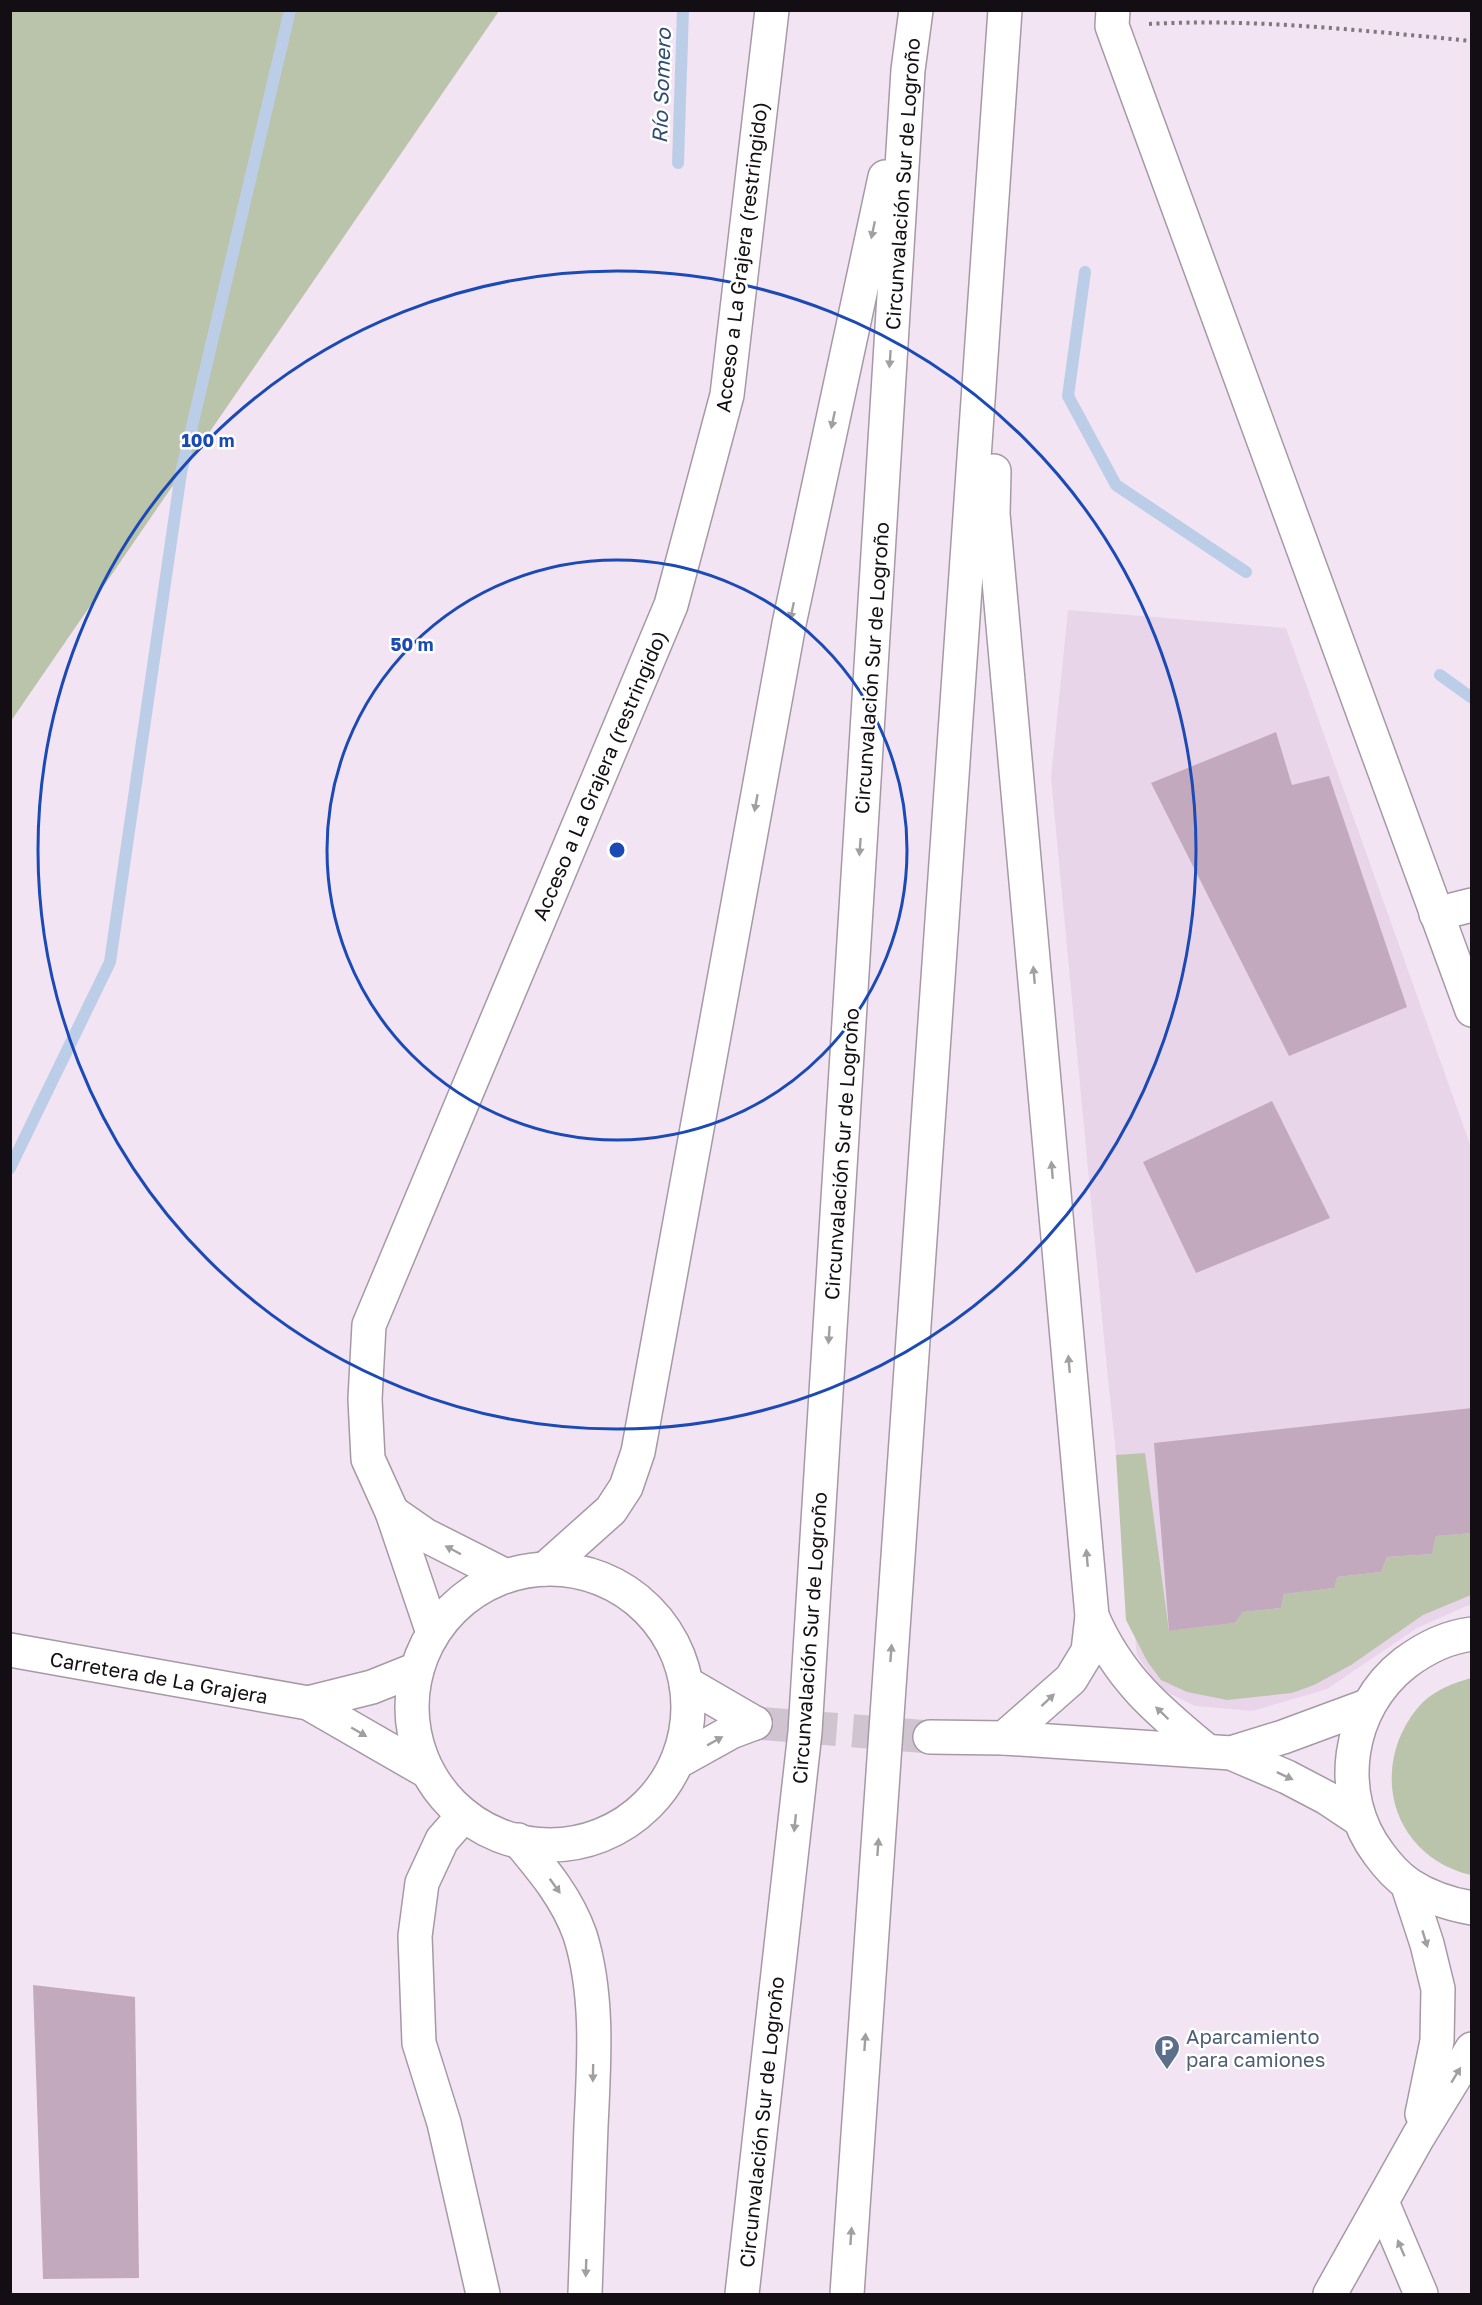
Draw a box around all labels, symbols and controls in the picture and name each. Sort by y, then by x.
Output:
water label: Río Somero [646,27,676,144]
street label: Circunvalación Sur de Logroño [880,37,924,331]
street label: Acceso a La Grajera (restringido) [710,100,772,414]
one-way arrow [868,220,878,239]
one-way arrow [885,349,895,368]
one-way arrow [827,411,837,430]
text: 100 m [182,429,234,451]
street label: Circunvalación Sur de Logroño [849,521,893,815]
one-way arrow [787,602,796,621]
street label: Acceso a La Grajera (restringido) [527,626,671,924]
text: 50 m [391,633,433,655]
one-way arrow [751,793,760,812]
one-way arrow [855,837,864,856]
centre of rings [607,840,627,860]
one-way arrow [1029,966,1039,985]
street label: Circunvalación Sur de Logroño [819,1007,863,1301]
one-way arrow [1047,1160,1057,1179]
one-way arrow [825,1325,834,1344]
one-way arrow [1064,1354,1074,1373]
street label: Circunvalación Sur de Logroño [787,1491,831,1785]
one-way arrow [445,1545,462,1554]
one-way arrow [1082,1548,1092,1567]
one-way arrow [887,1643,896,1662]
street label: Carretera de La Grajera [48,1646,270,1708]
one-way arrow [1041,1693,1056,1707]
one-way arrow [1155,1706,1170,1720]
one-way arrow [351,1727,368,1737]
one-way arrow [707,1736,724,1746]
one-way arrow [1276,1772,1293,1781]
one-way arrow [790,1813,799,1832]
one-way arrow [873,1838,883,1857]
one-way arrow [548,1878,560,1893]
one-way arrow [1421,1930,1430,1948]
street label: Circunvalación Sur de Logroño [734,1975,788,2269]
place label: Aparcamiento para camiones [1186,2024,1325,2071]
one-way arrow [860,2032,869,2051]
parking icon: Aparcamiento para camiones [1152,2033,1182,2071]
one-way arrow [588,2064,598,2083]
one-way arrow [1450,2067,1461,2083]
one-way arrow [846,2227,856,2246]
one-way arrow [1396,2239,1405,2257]
one-way arrow [581,2258,590,2277]

